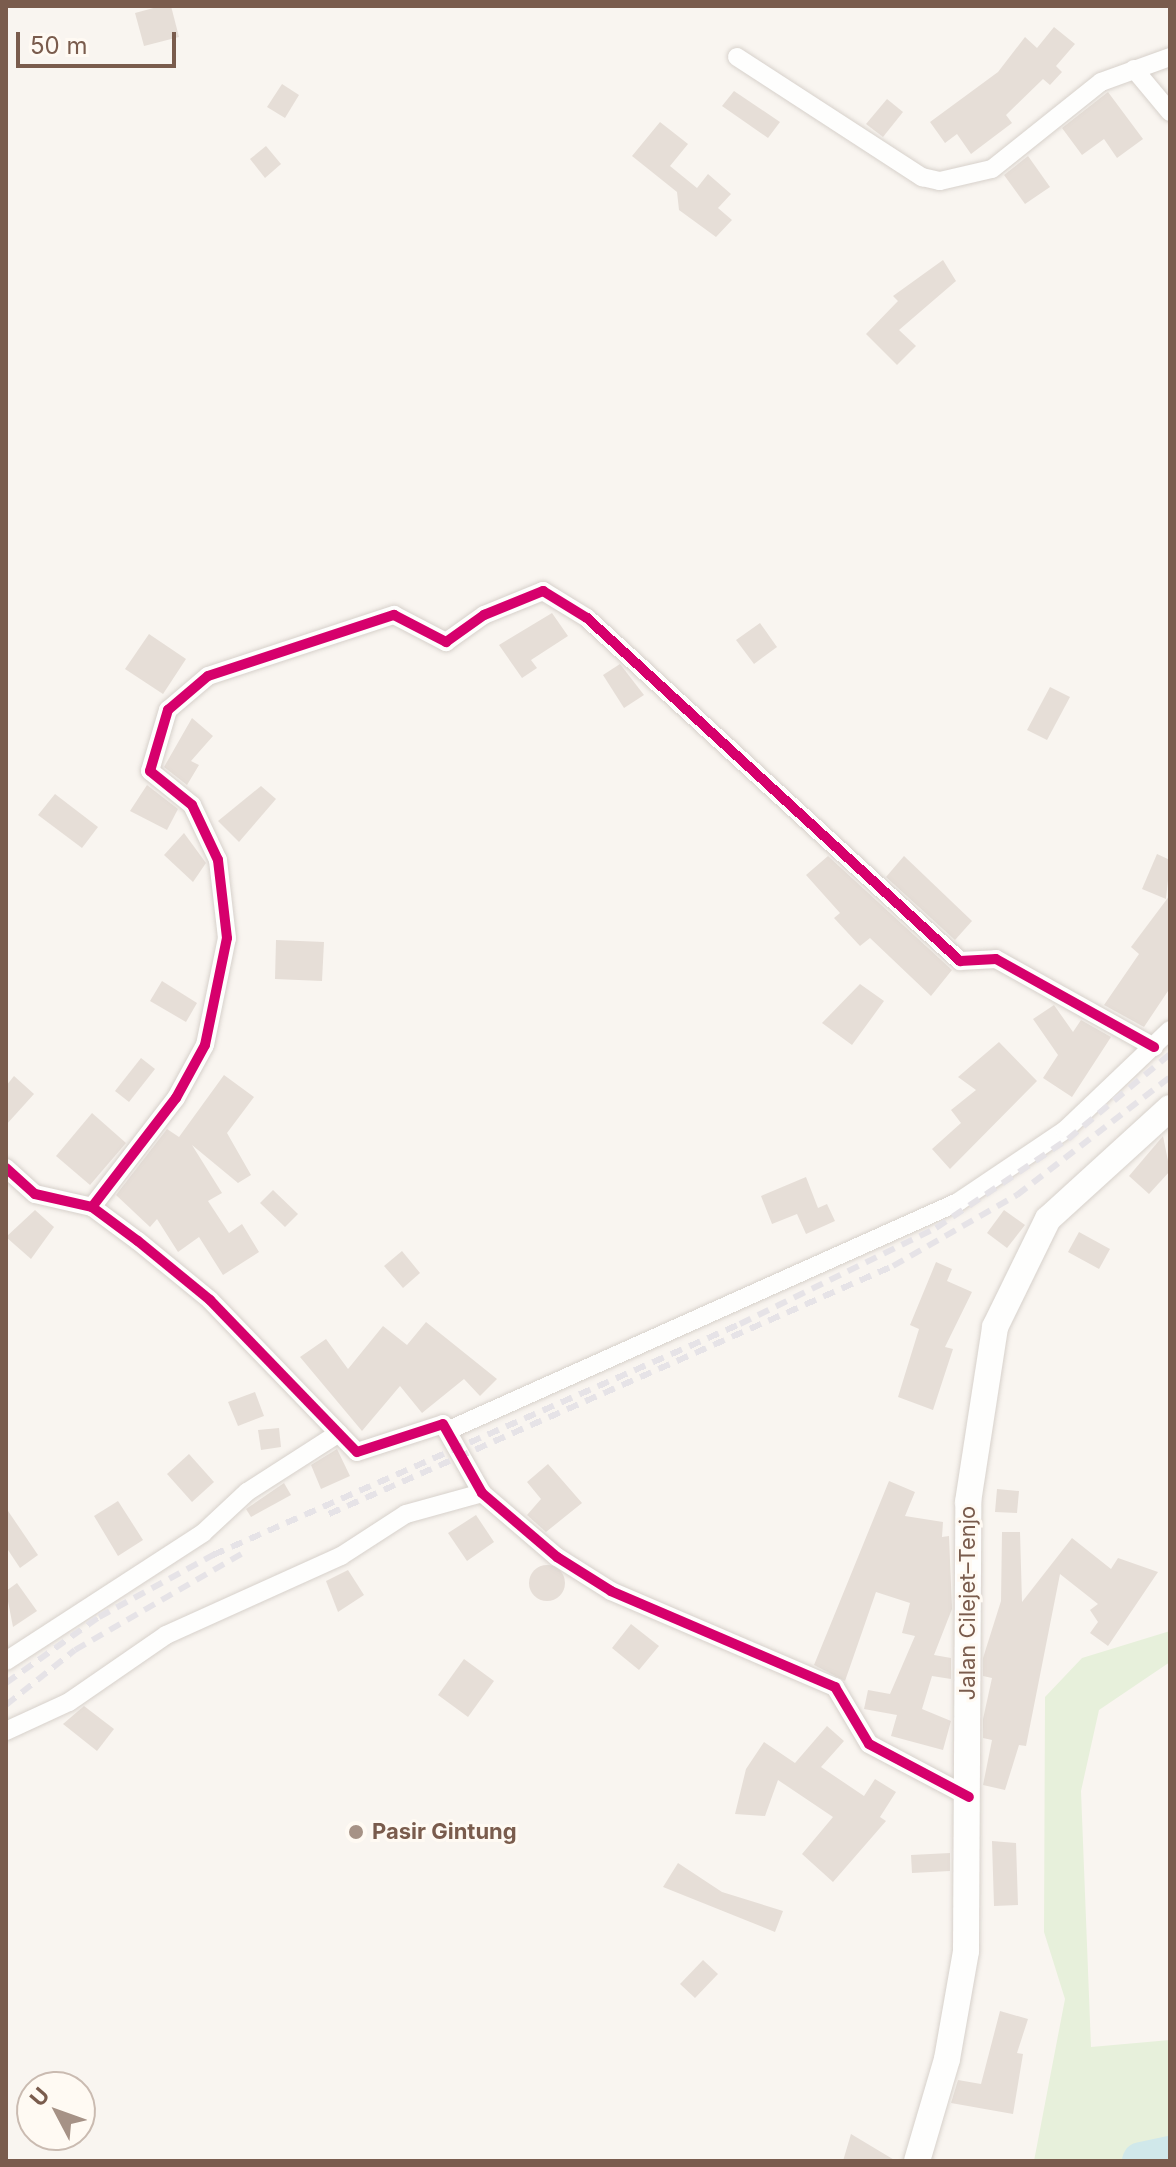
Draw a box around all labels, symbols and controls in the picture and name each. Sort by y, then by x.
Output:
scale bar [20,16,180,66]
text: 50 m [30,31,88,60]
street label: Jalan Cilejet–Tenjo [955,1506,981,1700]
place label: Pasir Gintung [372,1819,517,1845]
marker: Pasir Gintung [347,1823,365,1841]
north arrow [16,2071,96,2151]
text: U [24,2082,54,2111]

